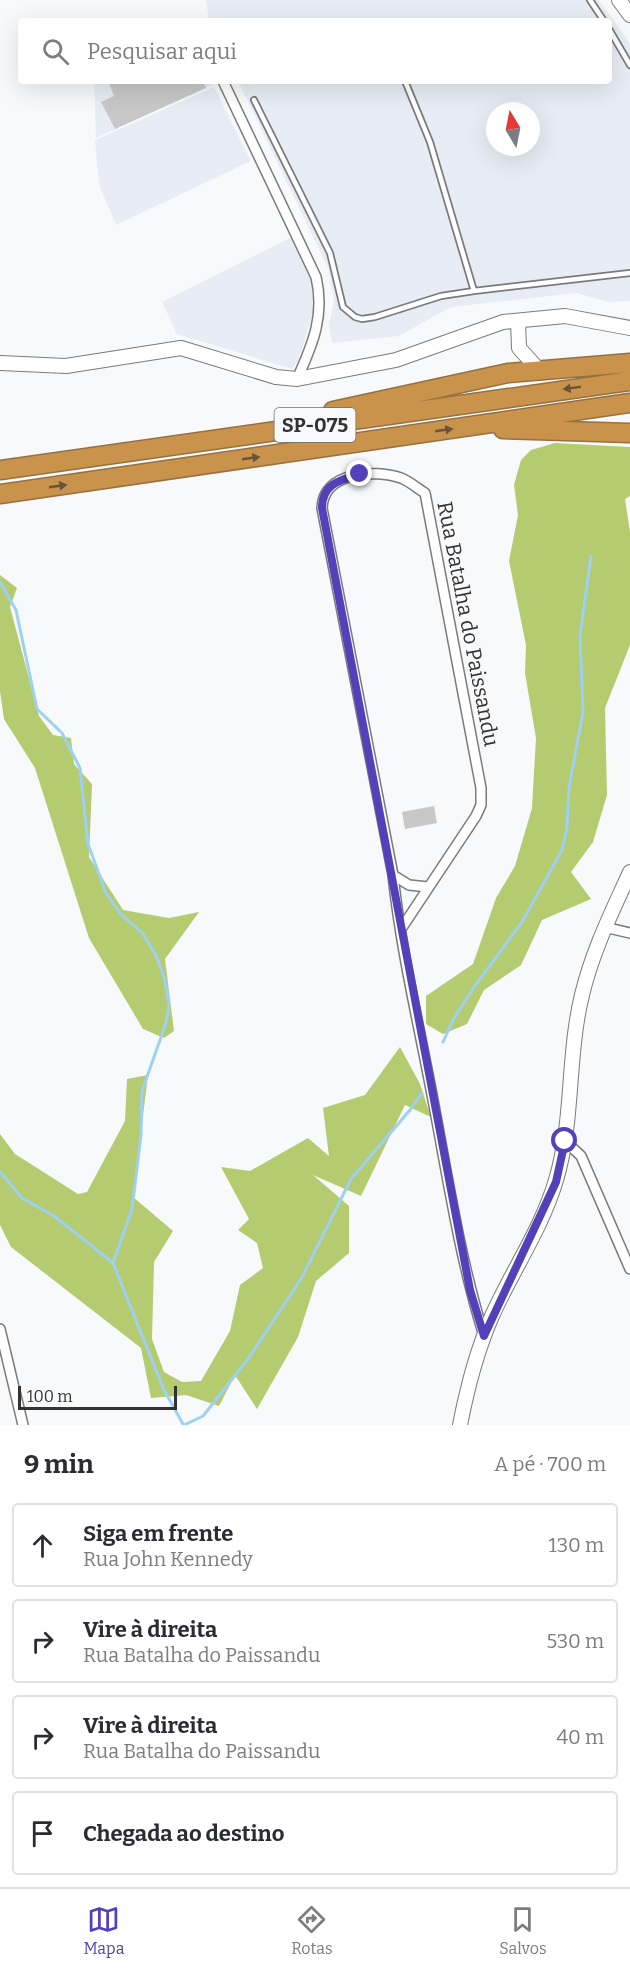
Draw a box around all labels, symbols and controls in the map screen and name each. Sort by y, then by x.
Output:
search box [18,18,612,84]
icon: search [39,35,72,68]
text: Pesquisar aqui [87,38,237,65]
north arrow [486,102,540,156]
one-way arrow [562,384,581,393]
road number: SP-075 [274,408,356,442]
one-way arrow [434,425,453,434]
one-way arrow [241,453,260,462]
route end [346,460,372,486]
one-way arrow [48,481,67,490]
street label: Rua Batalha do Paissandu [431,499,505,749]
route start [551,1127,577,1153]
scale bar [18,1383,177,1410]
text: 100 m [27,1387,72,1406]
text: 9 min [24,1449,94,1480]
text: A pé · 700 m [494,1452,606,1476]
text: Siga em frente [83,1520,233,1547]
icon: ahead [26,1529,59,1562]
text: 130 m [549,1533,604,1557]
text: Rua John Kennedy [83,1547,253,1571]
text: Vire à direita [83,1616,217,1643]
icon: right [26,1625,59,1658]
text: 530 m [546,1629,604,1653]
text: Rua Batalha do Paissandu [83,1643,320,1667]
text: Vire à direita [83,1712,217,1739]
icon: right [26,1721,59,1754]
text: 40 m [556,1725,604,1749]
text: Rua Batalha do Paissandu [83,1739,320,1763]
icon: arrive [26,1817,59,1850]
text: Chegada ao destino [83,1820,284,1847]
tab: Mapa [83,1903,124,1958]
tab: Rotas [291,1903,333,1958]
tab: Salvos [499,1903,547,1958]

